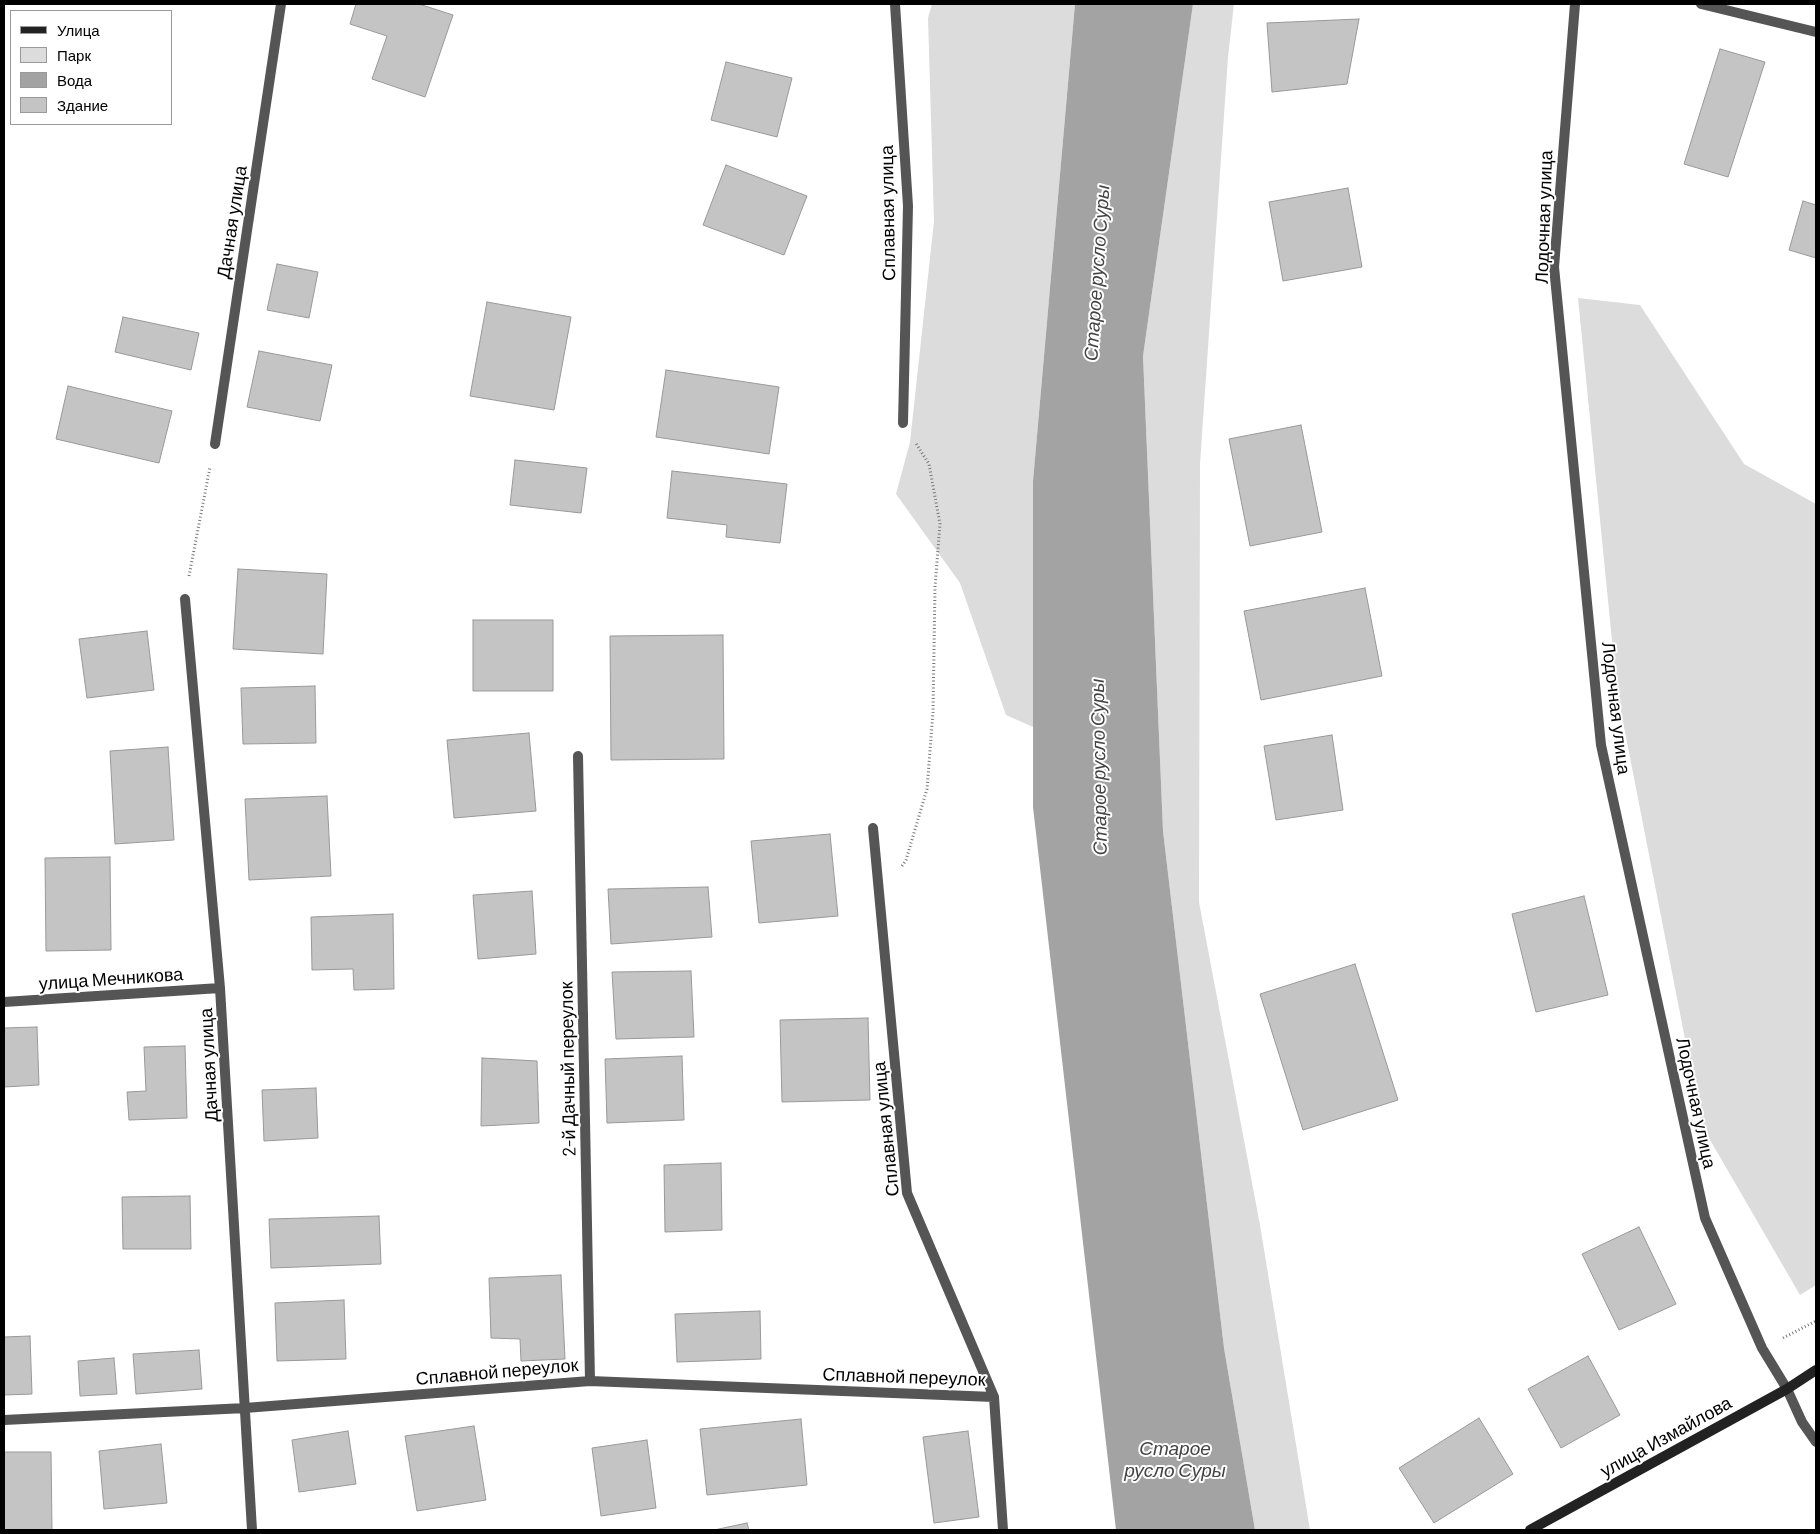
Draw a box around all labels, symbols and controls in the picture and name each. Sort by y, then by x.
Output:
legend [10,10,172,125]
text: Улица [57,21,100,39]
text: Парк [57,46,91,64]
text: Вода [57,71,92,89]
text: Здание [57,96,108,114]
street label: Сплавная улица [876,145,900,281]
street label: Лодочная улица [1531,150,1557,284]
street label: Дачная улица [212,164,252,280]
water label: Старое русло Суры [1079,184,1115,362]
street label: Лодочная улица [1597,640,1635,776]
water label: Старое русло Суры [1086,678,1112,856]
street label: улица Мечникова [38,963,184,995]
street label: 2-й Дачный переулок [556,981,580,1157]
street label: Дачная улица [195,1008,223,1122]
street label: Лодочная улица [1672,1035,1720,1171]
street label: Сплавная улица [868,1060,904,1198]
street label: Сплавной переулок [415,1354,579,1390]
street label: Сплавной переулок [822,1363,986,1391]
street label: улица Измайлова [1597,1392,1735,1482]
water label: Старое русло Суры [1124,1438,1226,1482]

